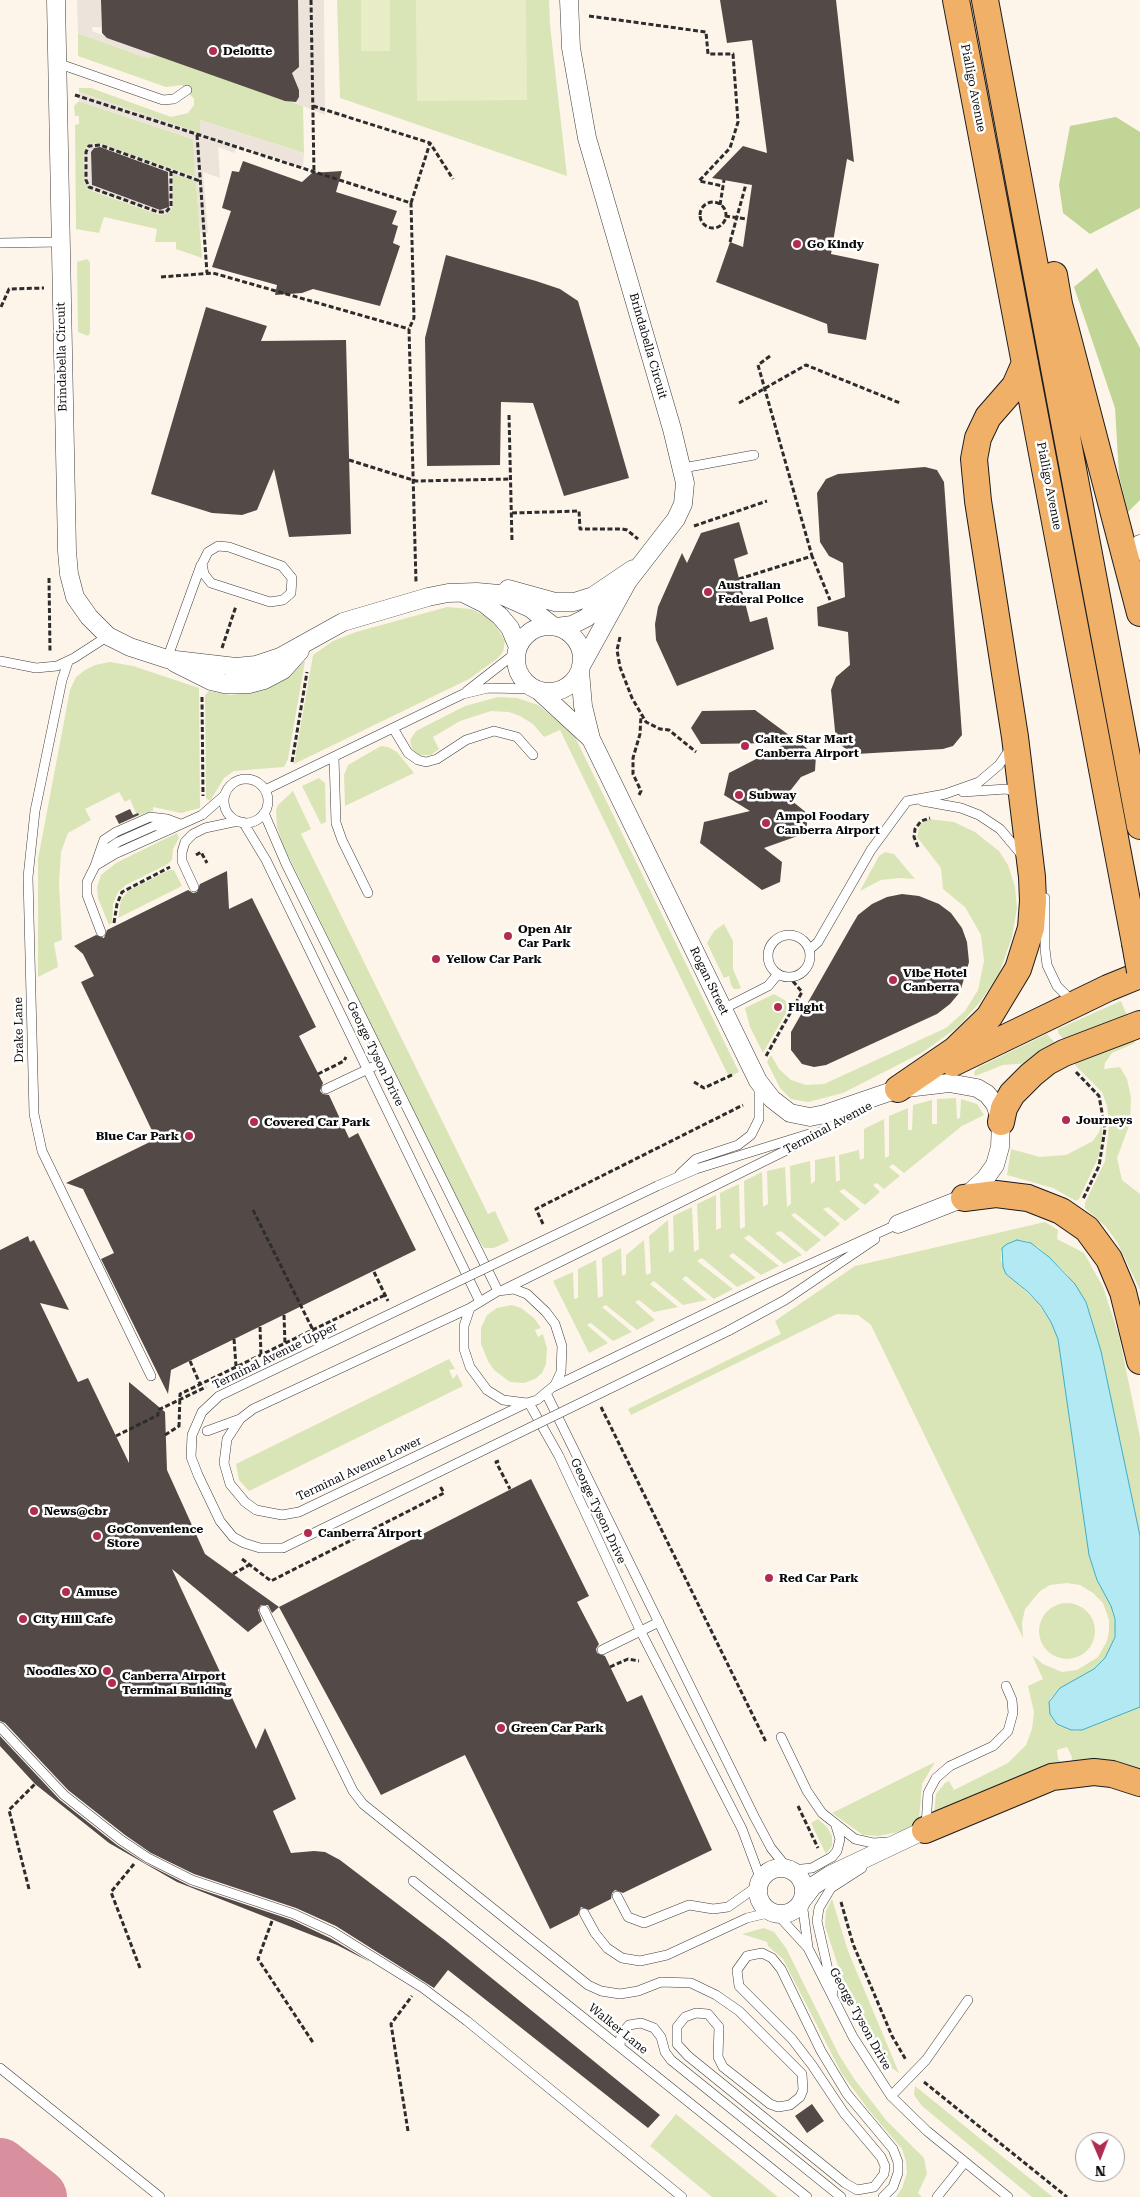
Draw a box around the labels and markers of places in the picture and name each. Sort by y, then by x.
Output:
place label: Deloitte [223,44,272,58]
marker: Deloitte [207,45,219,57]
place label: Go Kindy [807,237,864,251]
marker: Go Kindy [791,238,803,250]
place label: Australian Federal Police [718,578,804,606]
marker: Australian Federal Police [702,586,714,598]
place label: Caltex Star Mart Canberra Airport [755,732,859,760]
marker: Caltex Star Mart Canberra Airport [739,740,751,752]
place label: Subway [749,788,796,802]
marker: Subway [733,789,745,801]
place label: Ampol Foodary Canberra Airport [776,809,880,837]
marker: Ampol Foodary Canberra Airport [760,817,772,829]
place label: Open Air Car Park [518,922,572,950]
marker: Open Air Car Park [502,930,514,942]
place label: Yellow Car Park [446,952,542,966]
marker: Yellow Car Park [430,953,442,965]
place label: Vibe Hotel Canberra [903,966,967,994]
marker: Vibe Hotel Canberra [887,974,899,986]
place label: Flight [788,1000,824,1014]
marker: Flight [772,1001,784,1013]
place label: Journeys [1076,1113,1132,1127]
marker: Journeys [1060,1114,1072,1126]
place label: Covered Car Park [264,1115,370,1129]
marker: Covered Car Park [248,1116,260,1128]
place label: Blue Car Park [96,1129,179,1143]
marker: Blue Car Park [183,1130,195,1142]
place label: News@cbr [44,1504,108,1518]
marker: News@cbr [28,1505,40,1517]
place label: GoConvenience Store [107,1522,203,1550]
place label: Canberra Airport [318,1526,422,1540]
marker: Canberra Airport [302,1527,314,1539]
marker: GoConvenience Store [91,1530,103,1542]
place label: Red Car Park [779,1571,859,1585]
marker: Red Car Park [763,1572,775,1584]
place label: Amuse [76,1585,117,1599]
marker: Amuse [60,1586,72,1598]
place label: City Hill Cafe [33,1612,113,1626]
marker: City Hill Cafe [17,1613,29,1625]
place label: Noodles XO [26,1664,97,1678]
marker: Noodles XO [101,1665,113,1677]
place label: Canberra Airport Terminal Building [122,1669,232,1697]
marker: Canberra Airport Terminal Building [106,1677,118,1689]
place label: Green Car Park [511,1721,604,1735]
marker: Green Car Park [495,1722,507,1734]

